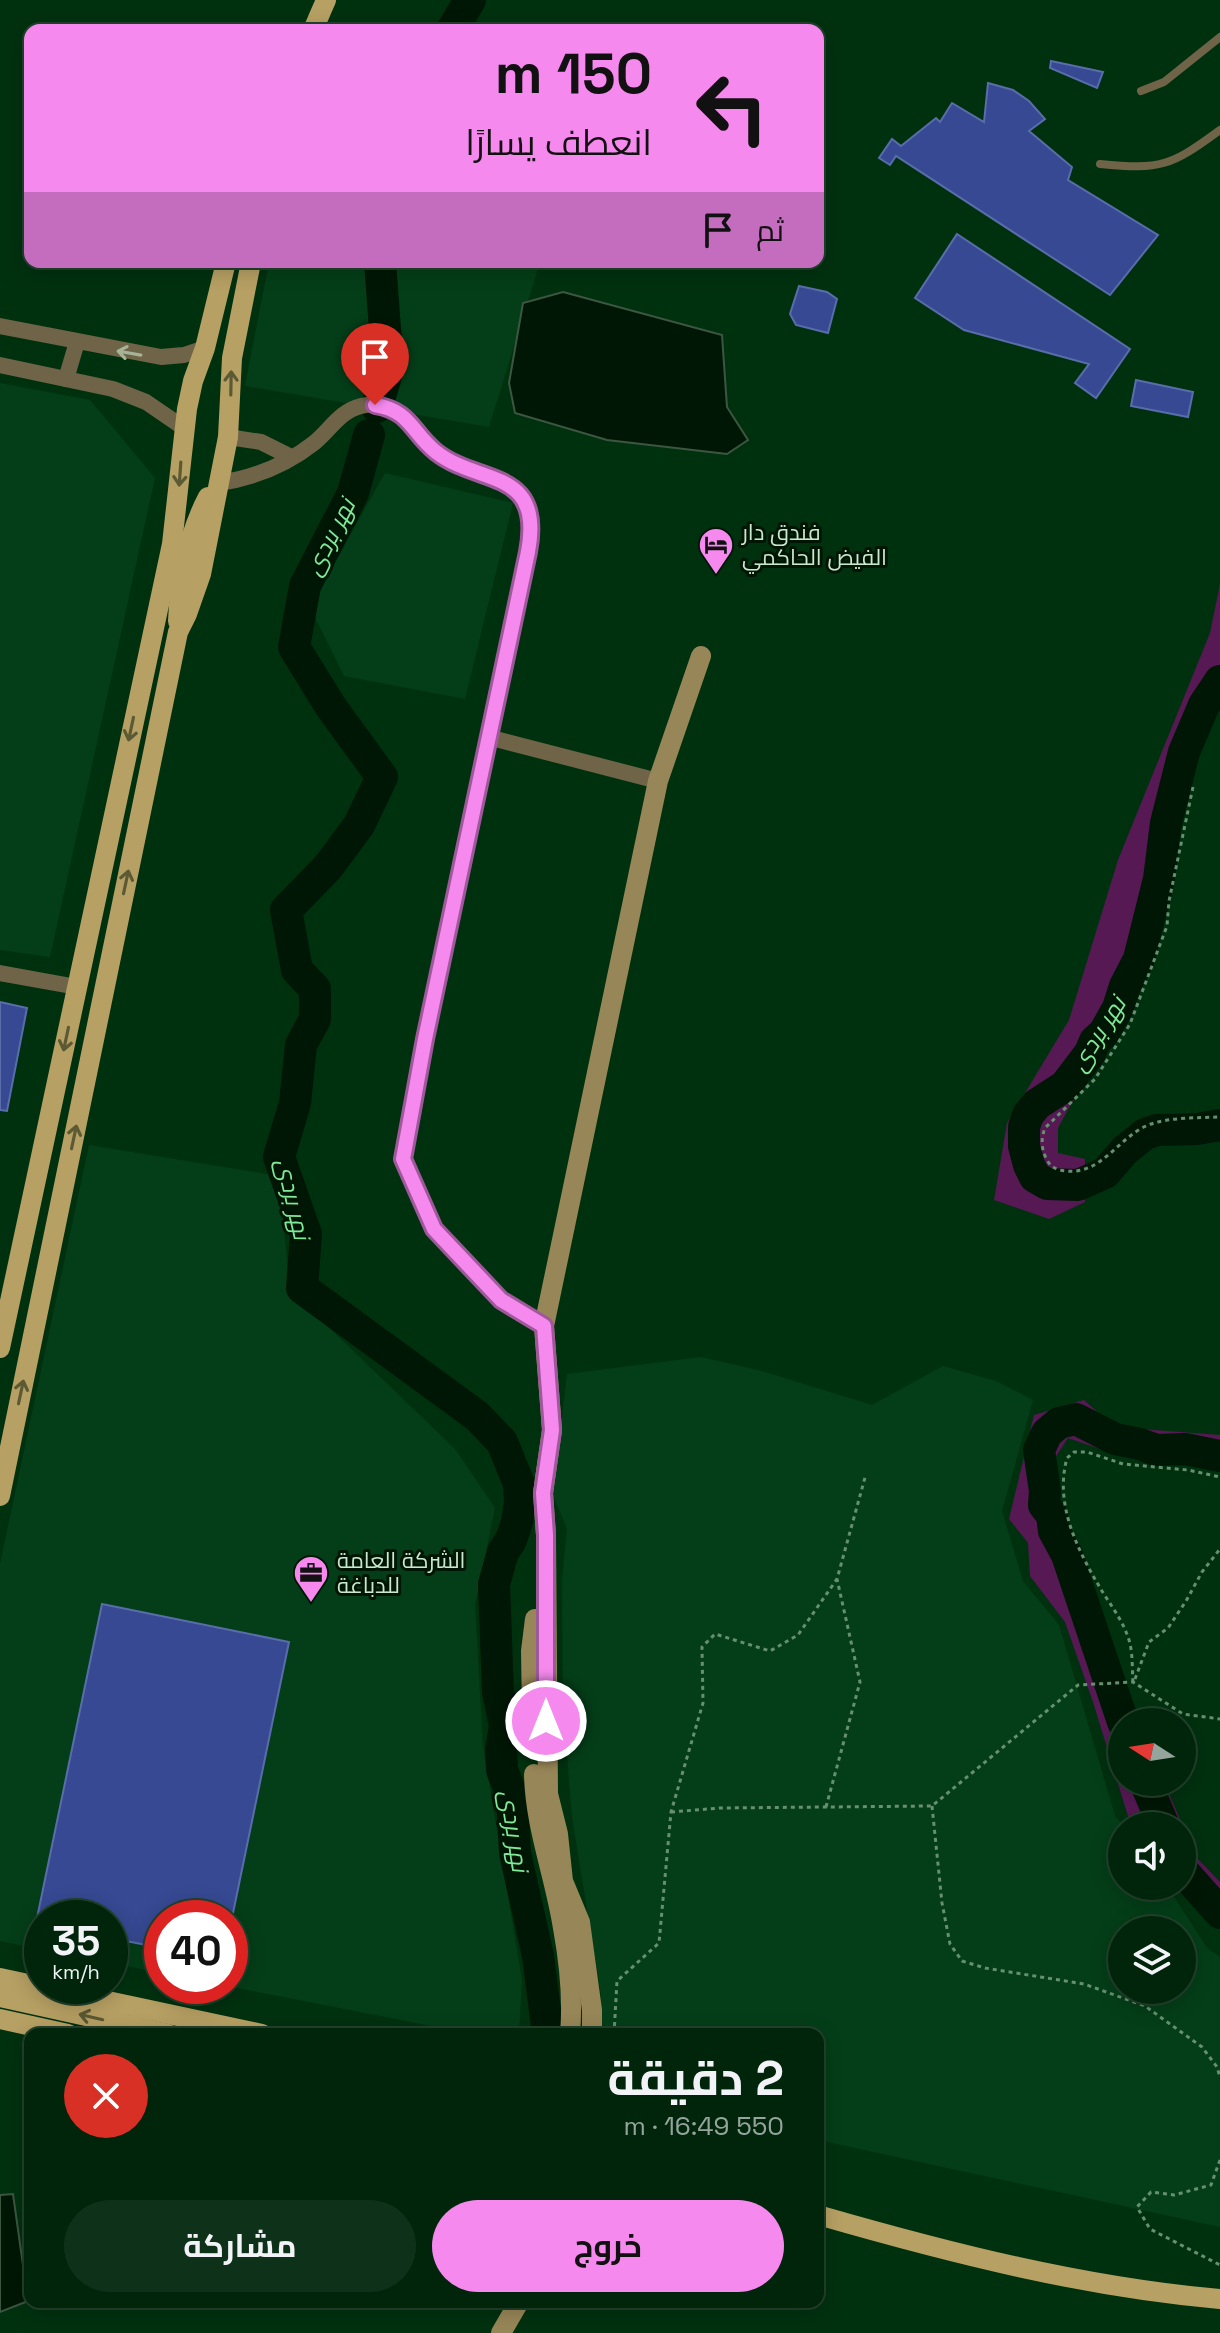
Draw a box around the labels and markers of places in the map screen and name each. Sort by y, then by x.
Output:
pin [341,323,409,405]
place label: فندق دار الفيض الحاكمي [740,518,887,574]
hotel icon: فندق دار الفيض الحاكمي [697,526,735,576]
place label: الشركة العامة للدباغة [337,1546,466,1599]
office icon: الشركة العامة للدباغة [292,1554,330,1604]

